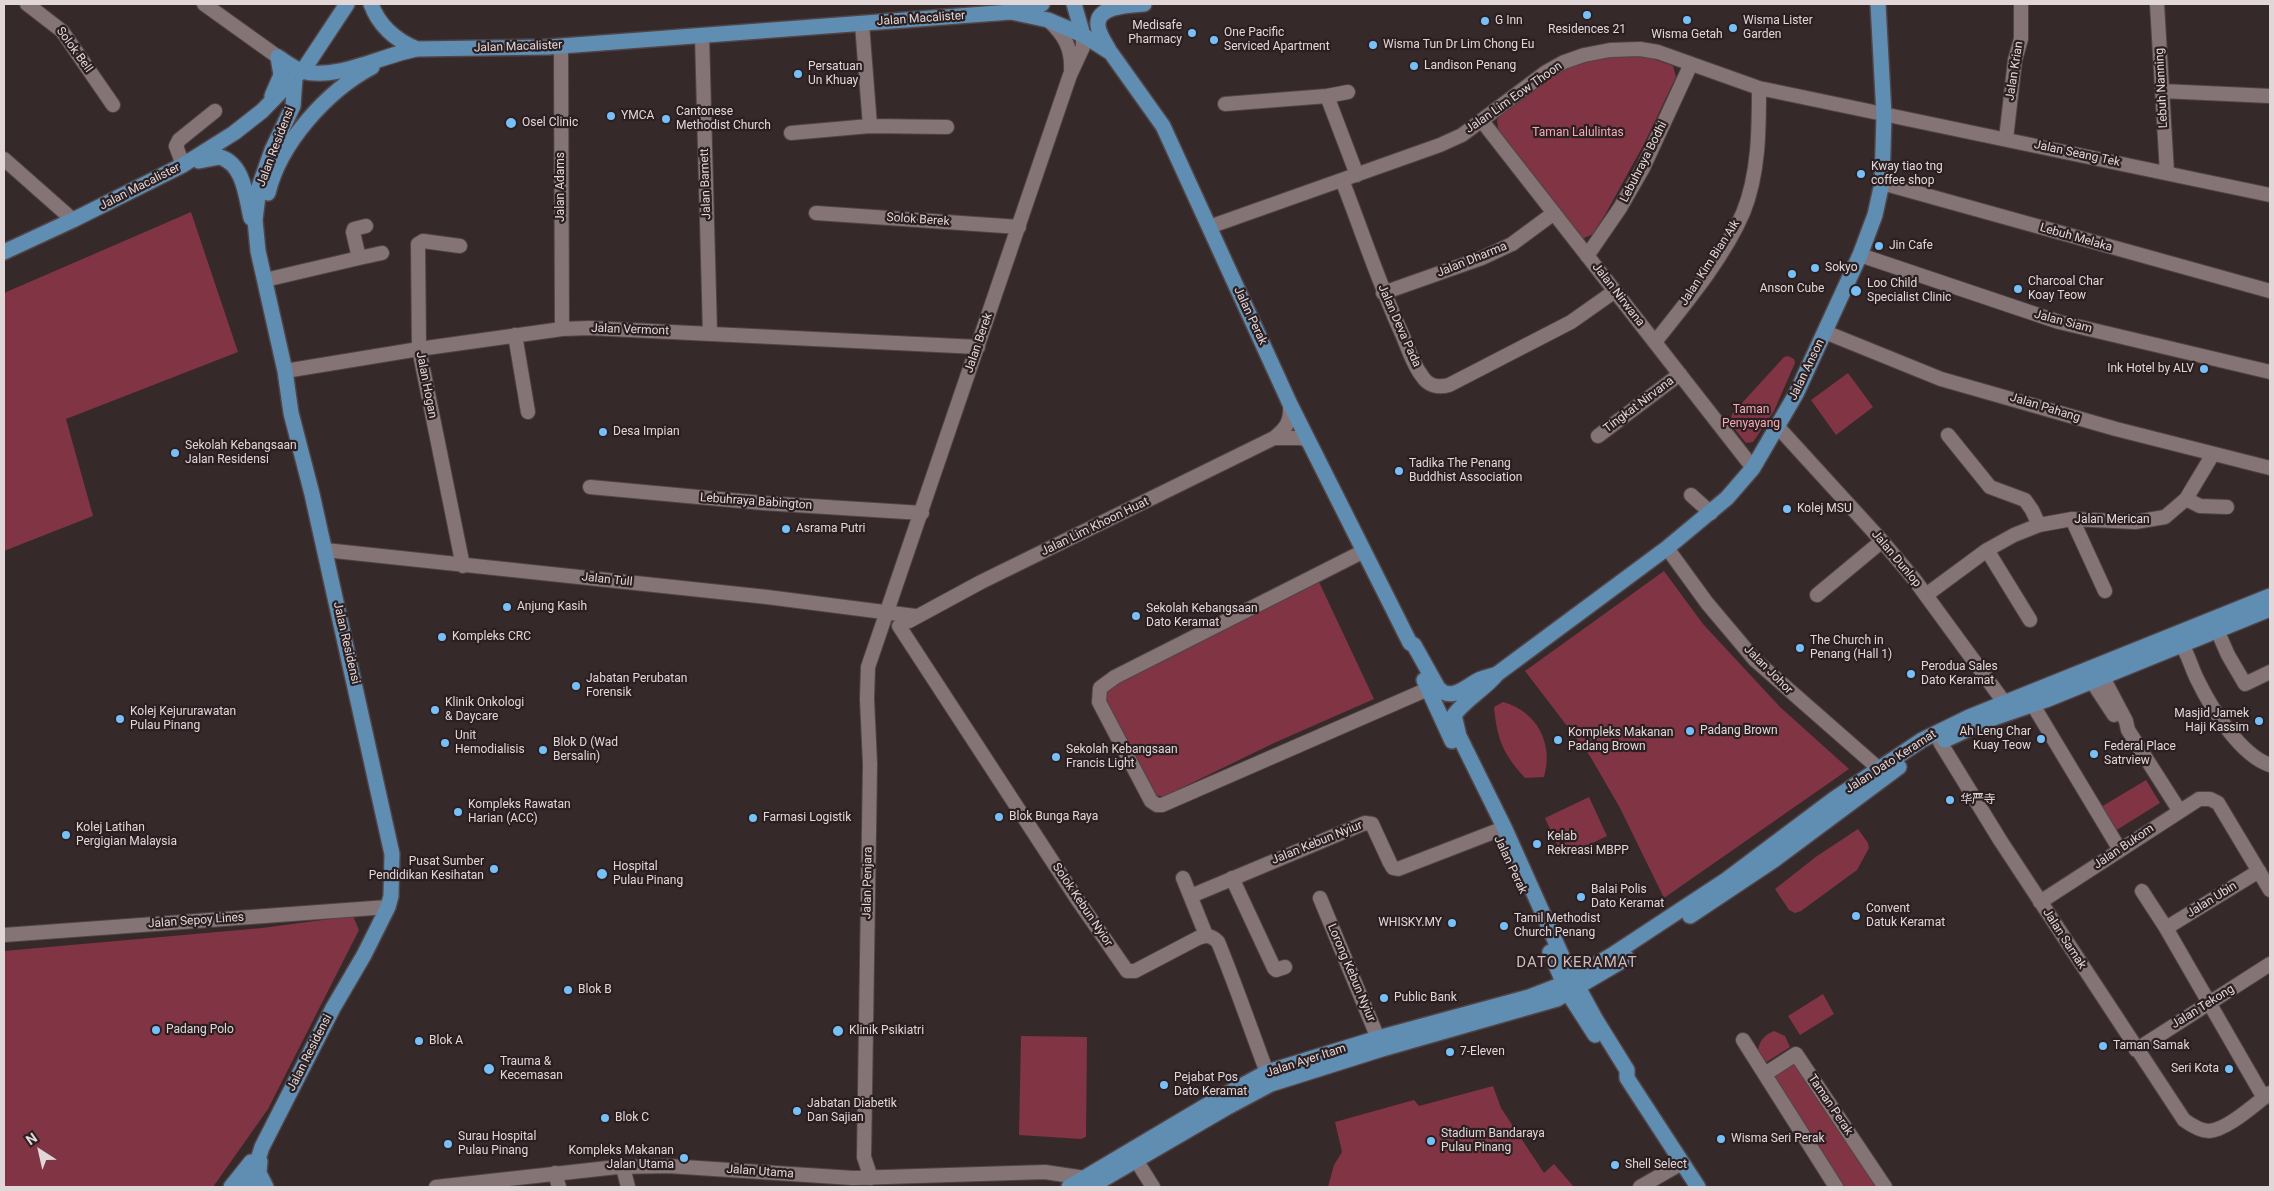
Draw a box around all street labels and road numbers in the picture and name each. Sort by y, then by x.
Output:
street label: Jalan Macalister [876,9,966,29]
street label: Solok Bell [53,25,95,75]
street label: Jalan Macalister [474,38,562,56]
street label: Jalan Krian [2003,40,2027,102]
street label: Lebuh Nanning [2153,47,2171,129]
street label: Jalan Lim Eow Thoon [1463,59,1565,137]
street label: Jalan Residensi [254,105,298,189]
street label: Lebuhraya Bodhi [1617,119,1671,205]
street label: Jalan Seang Tek [2033,138,2121,170]
street label: Jalan Barnett [698,148,714,220]
street label: Jalan Adams [554,152,568,222]
street label: Jalan Macalister [97,161,183,213]
street label: Solok Berek [886,211,950,229]
street label: Jalan Kim Bian Aik [1677,217,1743,309]
street label: Lebuh Melaka [2038,221,2114,255]
street label: Jalan Dharma [1435,239,1509,281]
street label: Jalan Nirwana [1589,260,1647,330]
street label: Jalan Deva Pada [1374,282,1424,370]
street label: Jalan Perak [1230,285,1270,347]
street label: Jalan Siam [2033,307,2093,337]
street label: Jalan Berek [962,311,996,375]
street label: Jalan Vermont [591,321,669,339]
street label: Jalan Anson [1786,337,1828,403]
street label: Jalan Hogan [412,350,440,420]
street label: Tingkat Nirvana [1601,374,1677,436]
street label: Jalan Pahang [2008,390,2082,426]
street label: Lebuhraya Babington [699,491,813,513]
street label: Jalan Lim Khoon Huat [1039,495,1151,559]
street label: Jalan Merican [2074,513,2150,527]
street label: Jalan Dunlop [1868,528,1924,590]
street label: Jalan Tull [581,570,633,590]
street label: Jalan Residensi [330,600,362,686]
street label: Jalan Johor [1741,643,1795,697]
street label: Jalan Dato Keramat [1843,727,1939,797]
street label: Jalan Kebun Nyiur [1269,818,1365,868]
street label: Jalan Bukom [2091,822,2157,872]
street label: Jalan Perak [1490,834,1530,896]
street label: Jalan Penjara [860,847,876,919]
street label: Solok Kebun Nyior [1049,861,1115,949]
street label: Jalan Ubin [2184,879,2240,921]
street label: Jalan Samak [2039,906,2089,972]
street label: Jalan Sepoy Lines [147,910,245,932]
street label: Lorong Kebun Nyiur [1324,922,1378,1024]
street label: Jalan Tekong [2169,982,2237,1032]
street label: Jalan Residensi [285,1012,335,1094]
street label: Jalan Ayer Itam [1264,1041,1348,1081]
street label: Taman Perak [1804,1072,1856,1138]
street label: Jalan Utama [726,1162,794,1182]

